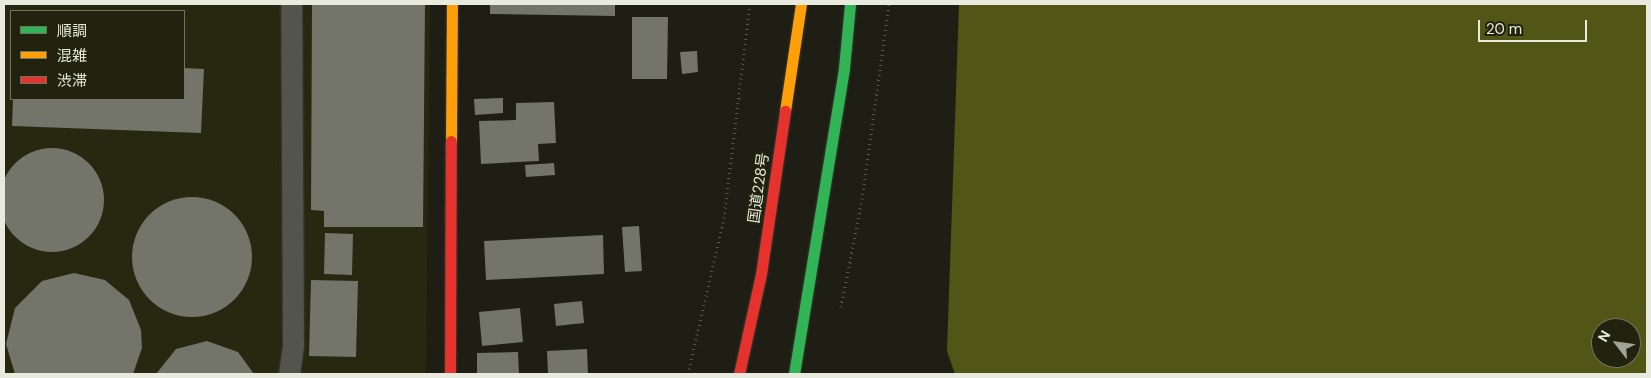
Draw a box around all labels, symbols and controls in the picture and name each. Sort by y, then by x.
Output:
legend [10,10,185,100]
scale bar [1481,10,1590,42]
text: 20 m [1486,19,1522,39]
text: 順調 [57,21,87,41]
text: 混雑 [57,46,87,66]
text: 渋滞 [57,71,87,91]
street label: 国道228号 [745,152,773,224]
north arrow [1591,318,1641,368]
text: N [1594,327,1614,345]

